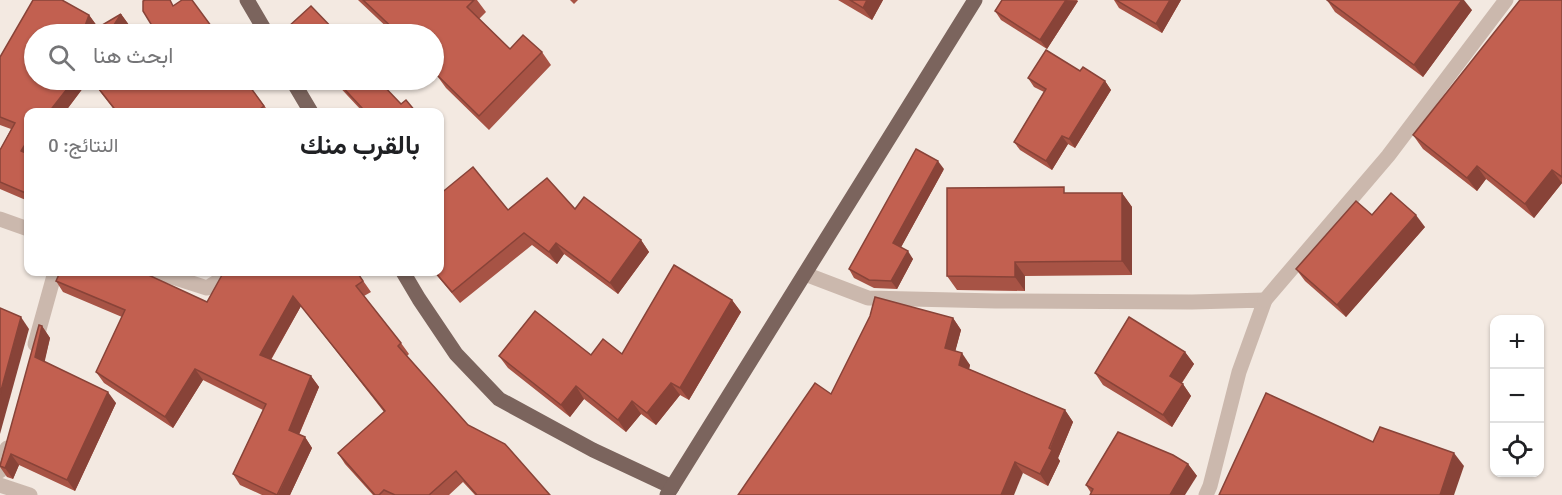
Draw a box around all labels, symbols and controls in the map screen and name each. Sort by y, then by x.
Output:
search box [24,24,444,90]
icon: search [45,41,78,74]
text: ابحث هنا [93,42,173,69]
text: بالقرب منك [300,130,420,162]
text: النتائج: 0 [48,133,119,158]
map controls [1490,315,1544,477]
button: + [1490,315,1544,369]
button: − [1490,369,1544,423]
button: locate [1490,423,1544,477]

